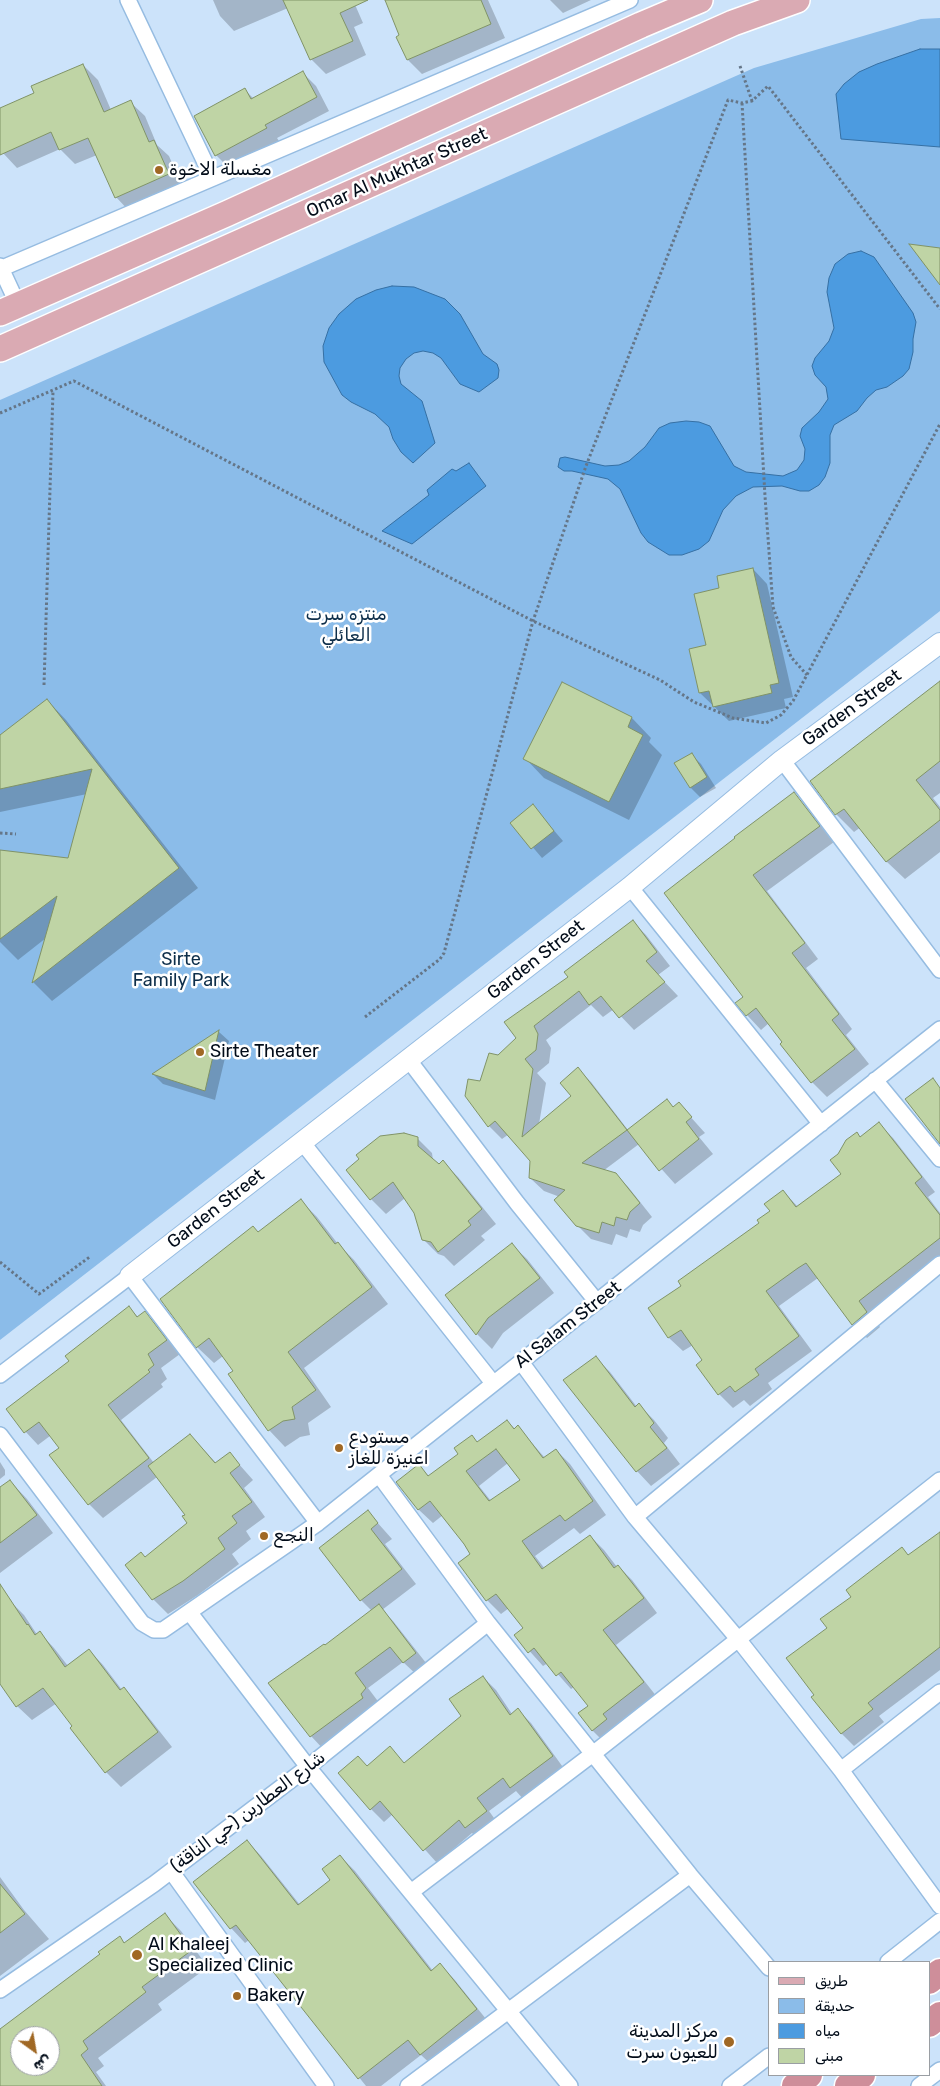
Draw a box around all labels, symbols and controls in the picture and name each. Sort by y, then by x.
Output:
street label: Omar Al Mukhtar Street [303,123,491,223]
place label: مغسلة الاخوة [169,159,271,181]
marker: مغسلة الاخوة [153,164,165,176]
park label: منتزه سرت العائلي [306,604,386,646]
street label: Garden Street [798,665,906,751]
street label: Garden Street [483,915,589,1005]
park label: Sirte Family Park [133,949,229,992]
place label: Sirte Theater [210,1041,319,1063]
marker: Sirte Theater [194,1046,206,1058]
street label: Garden Street [163,1164,269,1254]
street label: Al Salam Street [511,1277,625,1373]
place label: مستودع اعنيزة للغاز [349,1427,429,1470]
marker: مستودع اعنيزة للغاز [333,1442,345,1454]
place label: النجع [274,1525,314,1547]
marker: النجع [258,1530,270,1542]
street label: شارع العطارين (حي الناقة) [166,1747,330,1877]
place label: Al Khaleej Specialized Clinic [148,1934,293,1976]
marker: Al Khaleej Specialized Clinic [130,1948,144,1962]
legend [768,1961,930,2076]
text: طريق [815,1972,848,1990]
place label: Bakery [247,1985,305,2007]
marker: Bakery [231,1990,243,2002]
text: حديقة [815,1997,855,2015]
place label: مركز المدينة للعيون سرت [626,2021,718,2064]
text: مياه [815,2022,840,2040]
north arrow [10,2026,60,2076]
marker: مركز المدينة للعيون سرت [722,2035,736,2049]
text: مبنى [815,2047,843,2065]
text: ش [31,2051,55,2075]

